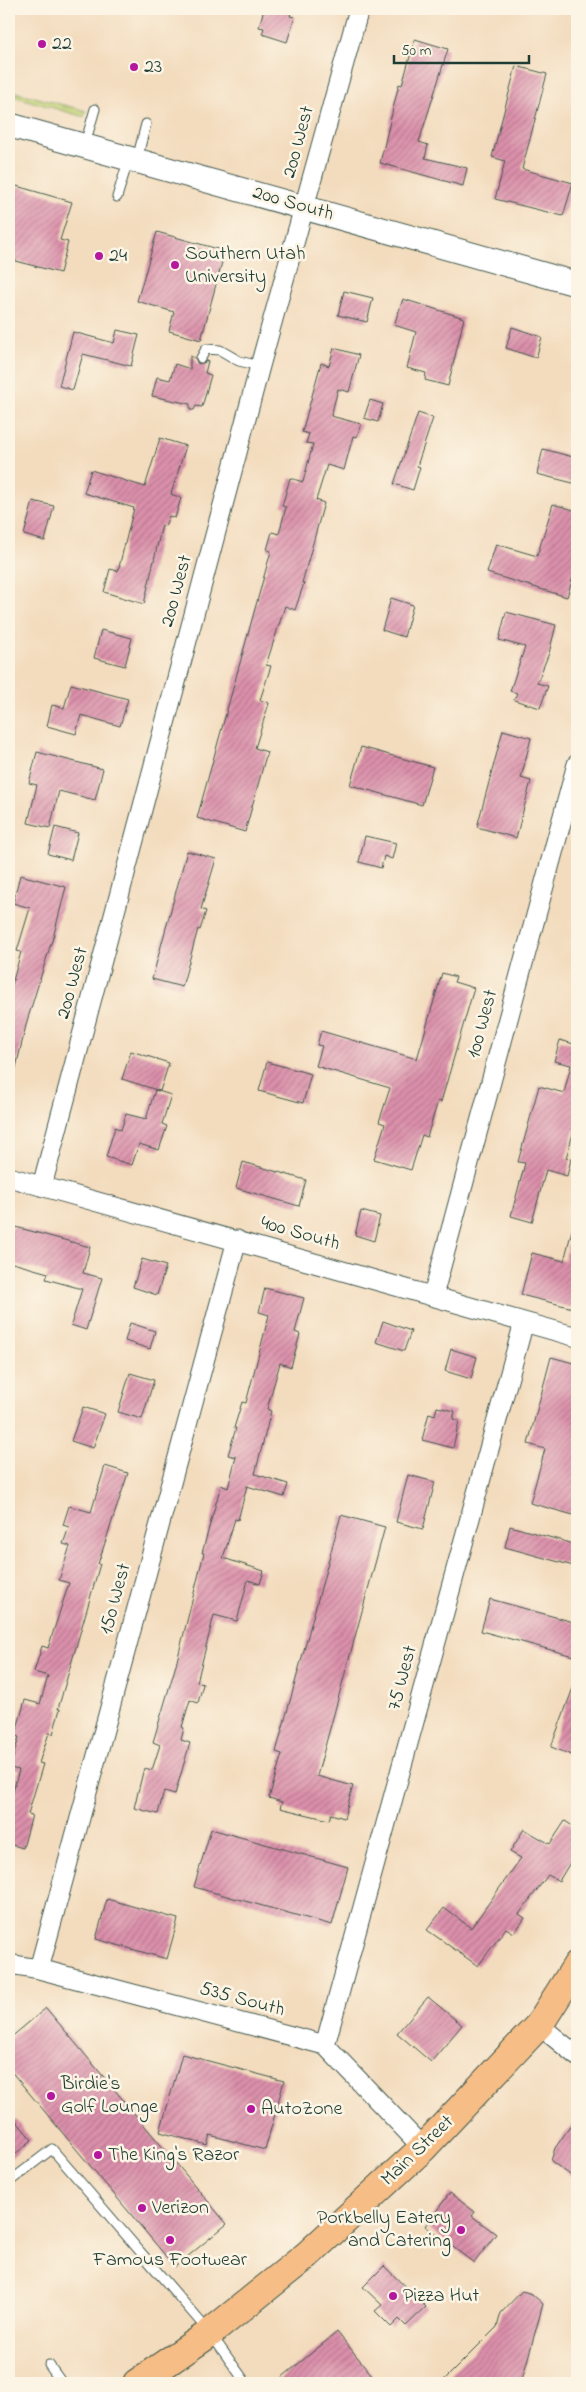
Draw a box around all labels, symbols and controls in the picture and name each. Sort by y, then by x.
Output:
place label: 22 [52,30,72,59]
scale bar [394,32,528,64]
marker: 22 [36,38,48,50]
text: 50 m [401,40,432,62]
place label: 23 [144,53,162,82]
marker: 23 [128,61,140,73]
street label: 200 West [275,102,323,181]
street label: 200 South [249,179,337,229]
place label: Southern Utah University [185,240,306,292]
place label: 24 [109,242,127,271]
marker: 24 [93,250,105,262]
marker: Southern Utah University [169,259,181,271]
street label: 200 West [153,551,201,630]
street label: 200 West [49,943,97,1022]
street label: 100 West [460,986,506,1062]
street label: 400 South [257,1209,343,1259]
street label: 150 West [93,1560,139,1638]
street label: 75 West [380,1642,426,1714]
street label: 535 South [196,1975,288,2025]
place label: Birdie's Golf Lounge [60,2070,158,2123]
marker: Birdie's Golf Lounge [45,2090,57,2102]
place label: AutoZone [261,2095,342,2124]
marker: AutoZone [245,2103,257,2115]
street label: Main Street [375,2108,461,2193]
place label: The King's Razor [108,2141,240,2171]
marker: The King's Razor [92,2149,104,2161]
place label: Verizon [151,2194,209,2223]
marker: Verizon [136,2202,148,2214]
place label: Porkbelly Eatery and Catering [317,2204,451,2257]
marker: Porkbelly Eatery and Catering [455,2224,467,2236]
marker: Famous Footwear [164,2234,176,2246]
place label: Famous Footwear [92,2246,248,2275]
place label: Pizza Hut [403,2282,480,2311]
marker: Pizza Hut [387,2290,399,2302]

